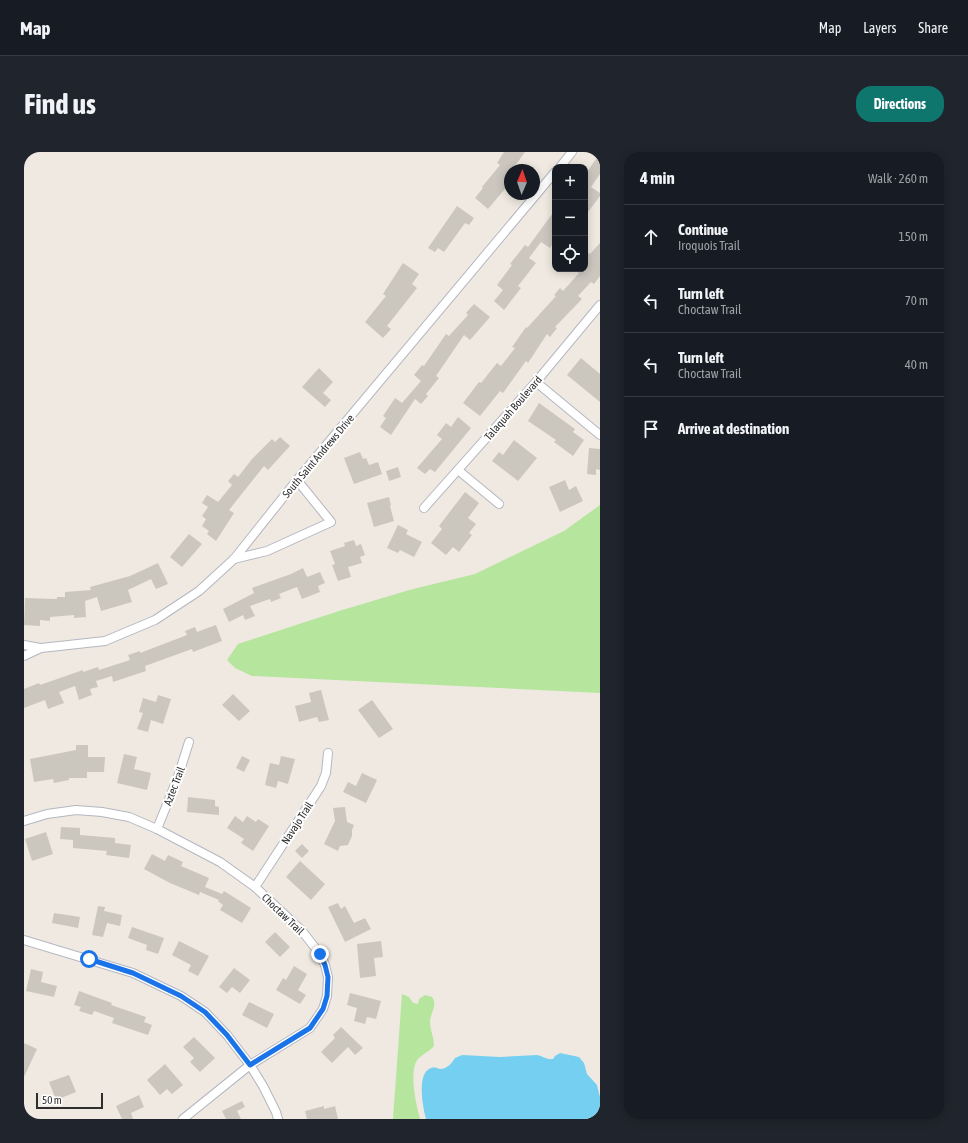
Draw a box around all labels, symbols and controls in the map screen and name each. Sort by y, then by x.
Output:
text: Map [20,17,51,39]
text: Map [819,20,841,36]
text: Layers [863,20,896,36]
text: Share [918,20,948,36]
button: Directions [856,86,944,122]
text: Find us [24,88,96,120]
north arrow [504,164,540,200]
map controls [552,164,588,272]
button: + [552,164,588,200]
text: 4 min [640,168,675,188]
text: Walk · 260 m [868,171,928,186]
button: − [552,200,588,236]
text: Continue [678,221,728,238]
icon: ahead [640,226,662,248]
text: 150 m [899,229,928,244]
button: locate [552,236,588,272]
text: Iroquois Trail [678,238,740,253]
text: Turn left [678,285,724,302]
icon: left [640,290,662,312]
text: 70 m [905,293,928,308]
text: Choctaw Trail [678,302,741,317]
text: Turn left [678,349,724,366]
icon: left [640,354,662,376]
text: 40 m [905,357,928,372]
text: Choctaw Trail [678,366,741,381]
street label: Talaquah Boulevard [482,373,544,443]
street label: South Saint Andrews Drive [280,412,356,500]
icon: arrive [640,418,662,440]
text: Arrive at destination [678,420,789,437]
street label: Aztec Trail [161,765,187,807]
street label: Navajo Trail [279,799,315,846]
street label: Choctaw Trail [260,891,307,937]
route end [311,945,329,963]
route start [80,950,98,968]
scale bar [36,1091,103,1110]
text: 50 m [42,1094,62,1106]

